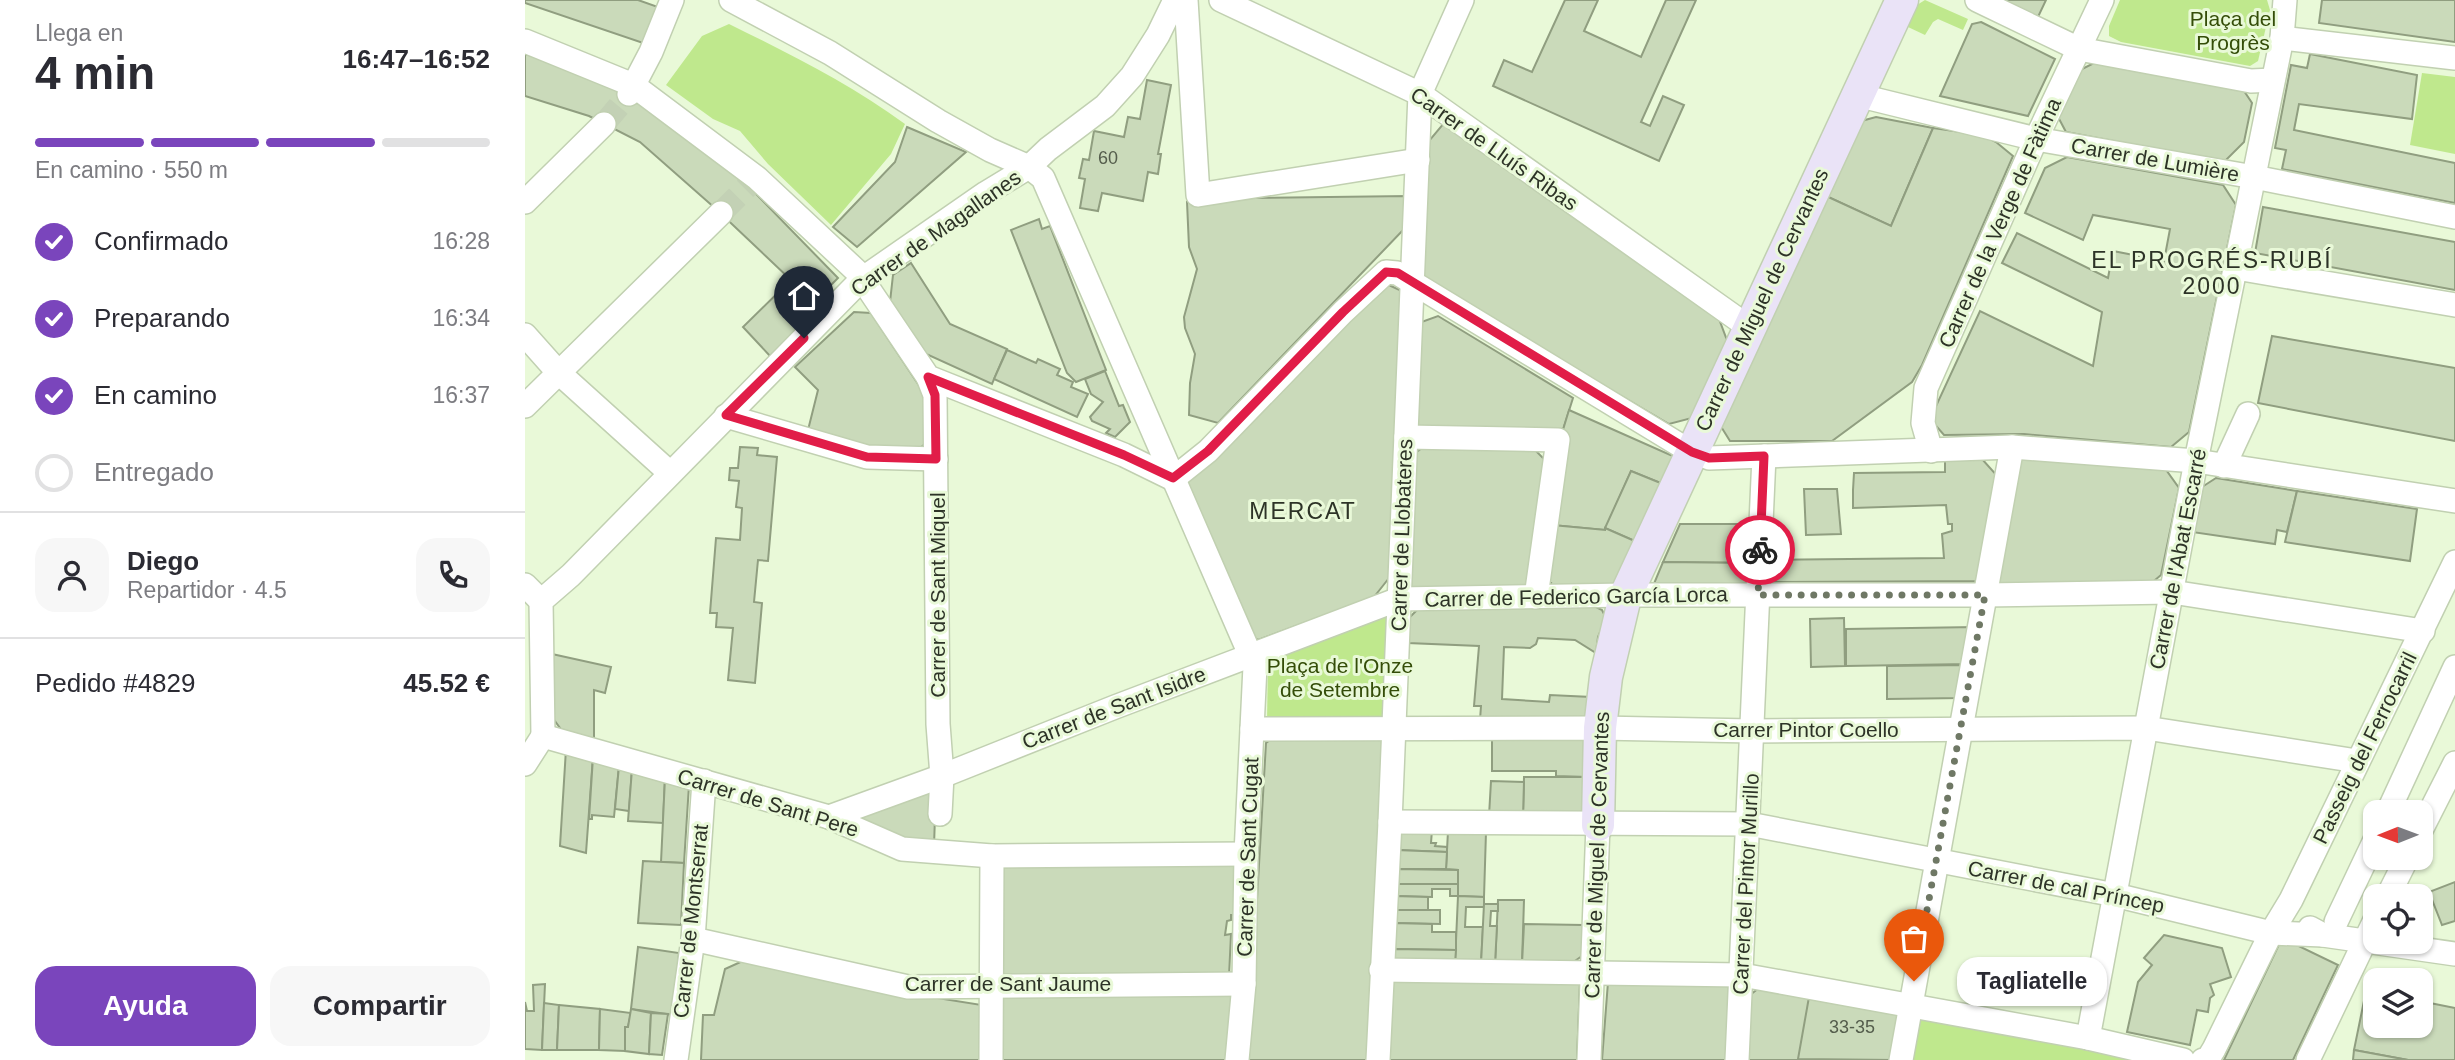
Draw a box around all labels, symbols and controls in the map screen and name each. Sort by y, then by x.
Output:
park label: Plaça del Progrès [2190,7,2276,54]
text: Llega en [35,20,123,46]
text: 16:47–16:52 [343,44,490,74]
text: 4 min [35,47,155,99]
street label: Carrer de Lluís Ribas [1406,82,1582,215]
street label: Carrer de la Verge de Fàtima [1934,94,2065,351]
street label: Carrer de Lumière [2069,133,2241,186]
house number: 60 [1098,148,1118,168]
text: En camino · 550 m [35,157,228,183]
street label: Carrer de Magallanes [846,165,1025,300]
street label: Carrer de Miguel de Cervantes [1690,165,1833,435]
icon: check [35,223,73,261]
text: Confirmado [94,226,228,256]
text: 16:28 [432,228,490,254]
district label: EL PROGRÉS-RUBÍ 2000 [2091,247,2333,299]
pin [774,266,834,338]
icon: home [785,277,823,315]
icon: check [35,300,73,338]
text: Preparando [94,303,230,333]
text: 16:34 [432,305,490,331]
icon: check [35,377,73,415]
text: En camino [94,380,217,410]
text: 16:37 [432,382,490,408]
street label: Carrer de Llobateres [1387,438,1416,632]
street label: Carrer de l'Abat Escarré [2145,446,2210,671]
text: Entregado [94,457,214,487]
street label: Carrer de Sant Miquel [926,492,949,698]
district label: MERCAT [1249,498,1357,524]
courier [1725,515,1795,585]
icon: bike [1741,531,1779,569]
button: person [35,538,109,612]
button: phone [416,538,490,612]
text: Diego [127,546,199,576]
text: Repartidor · 4.5 [127,577,287,603]
street label: Carrer de Federico García Lorca [1424,582,1728,611]
street label: Passeig del Ferrocarril [2308,648,2421,847]
park label: Plaça de l'Onze de Setembre [1267,654,1413,701]
street label: Carrer de Sant Isidre [1019,662,1209,753]
text: Pedido #4829 [35,668,195,698]
text: 45.52 € [403,668,490,698]
street label: Carrer de Miguel de Cervantes [1580,711,1613,999]
street label: Carrer Pintor Coello [1713,718,1899,741]
street label: Carrer de Sant Cugat [1233,757,1262,957]
street label: Carrer de Sant Pere [675,764,861,841]
street label: Carrer del Pintor Murillo [1728,773,1763,995]
north arrow [2363,800,2433,870]
map controls [2363,800,2433,1038]
street label: Carrer de Montserrat [669,823,712,1019]
street label: Carrer de cal Príncep [1966,856,2166,917]
button: locate [2363,884,2433,954]
pin [1884,909,1944,981]
icon: bag [1895,920,1933,958]
callout: Tagliatelle [1956,956,2107,1006]
button: Ayuda [35,966,256,1046]
button: Compartir [270,966,490,1046]
text: Tagliatelle [1977,968,2087,994]
button: layers [2363,968,2433,1038]
street label: Carrer de Sant Jaume [905,972,1111,995]
house number: 33-35 [1829,1017,1875,1037]

